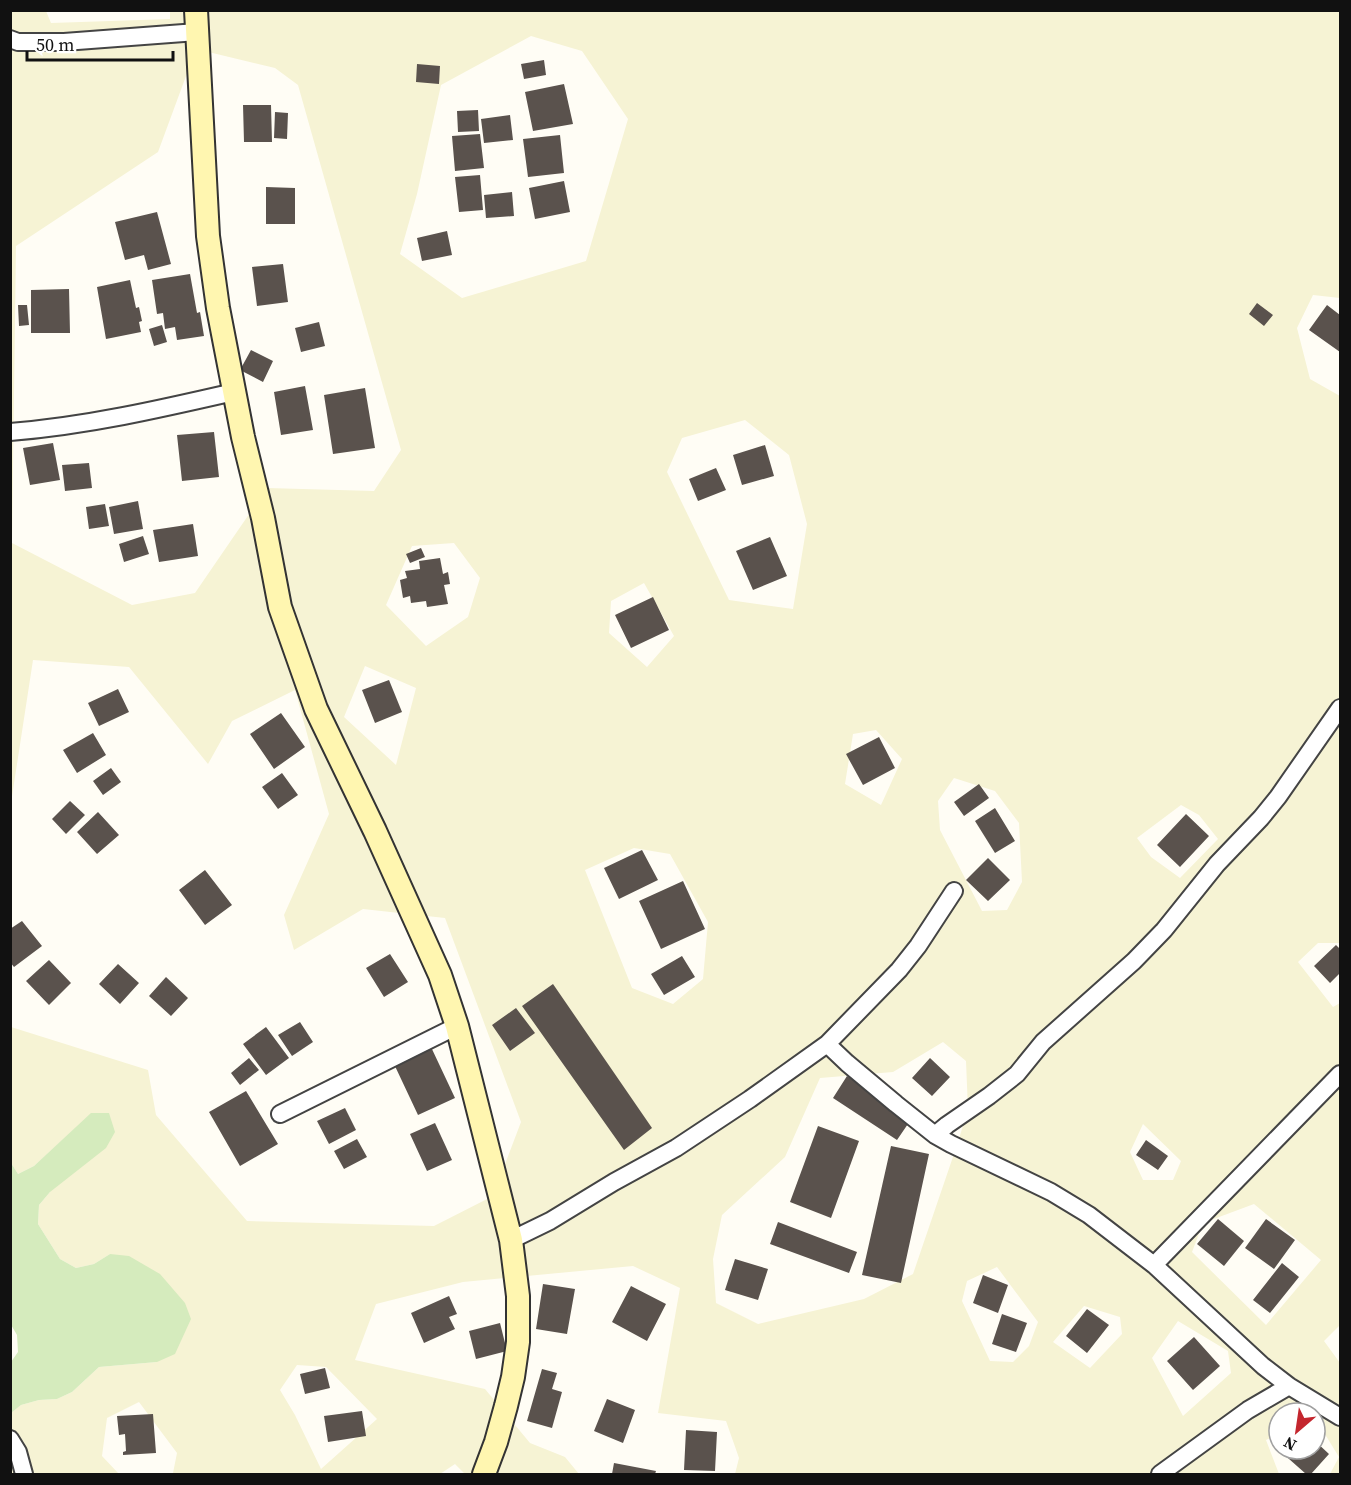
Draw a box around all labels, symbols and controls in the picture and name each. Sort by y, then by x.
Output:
scale bar [27,24,172,62]
text: 50 m [36,32,74,57]
north arrow [1267,1401,1327,1461]
text: N [1279,1432,1300,1457]

